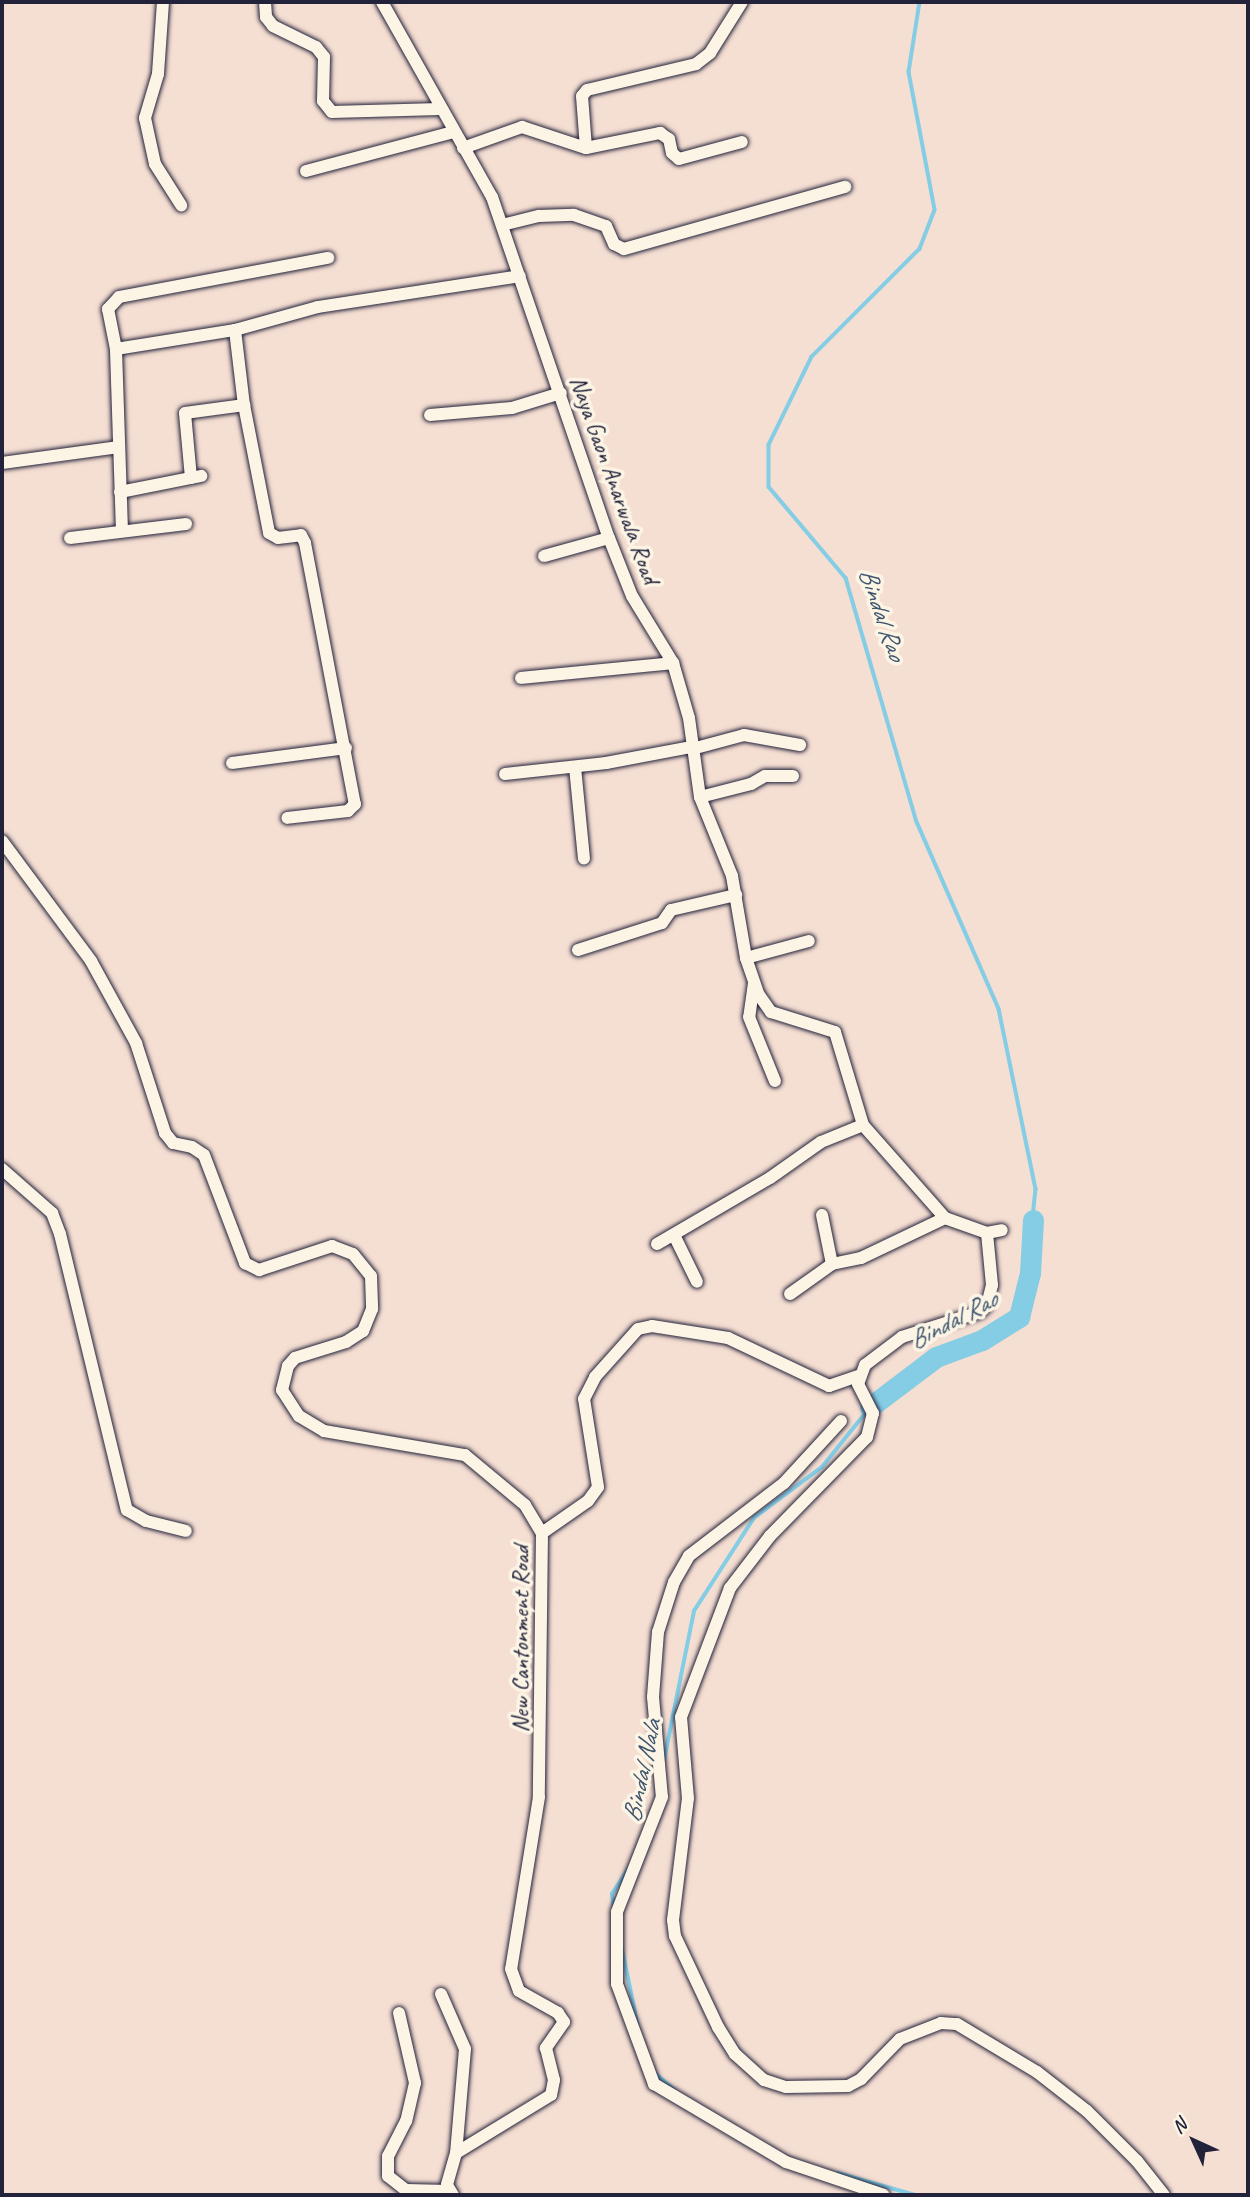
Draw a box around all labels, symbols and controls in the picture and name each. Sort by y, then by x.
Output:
street label: Naya Gaon Anarwala Road [563,372,665,588]
water label: Bindal Rao [852,564,912,664]
water label: Bindal Rao [903,1284,1003,1356]
street label: New Cantonment Road [507,1546,535,1732]
water label: Bindal Nala [616,1717,668,1825]
north arrow [1159,2106,1229,2176]
text: N [1167,2114,1192,2139]

